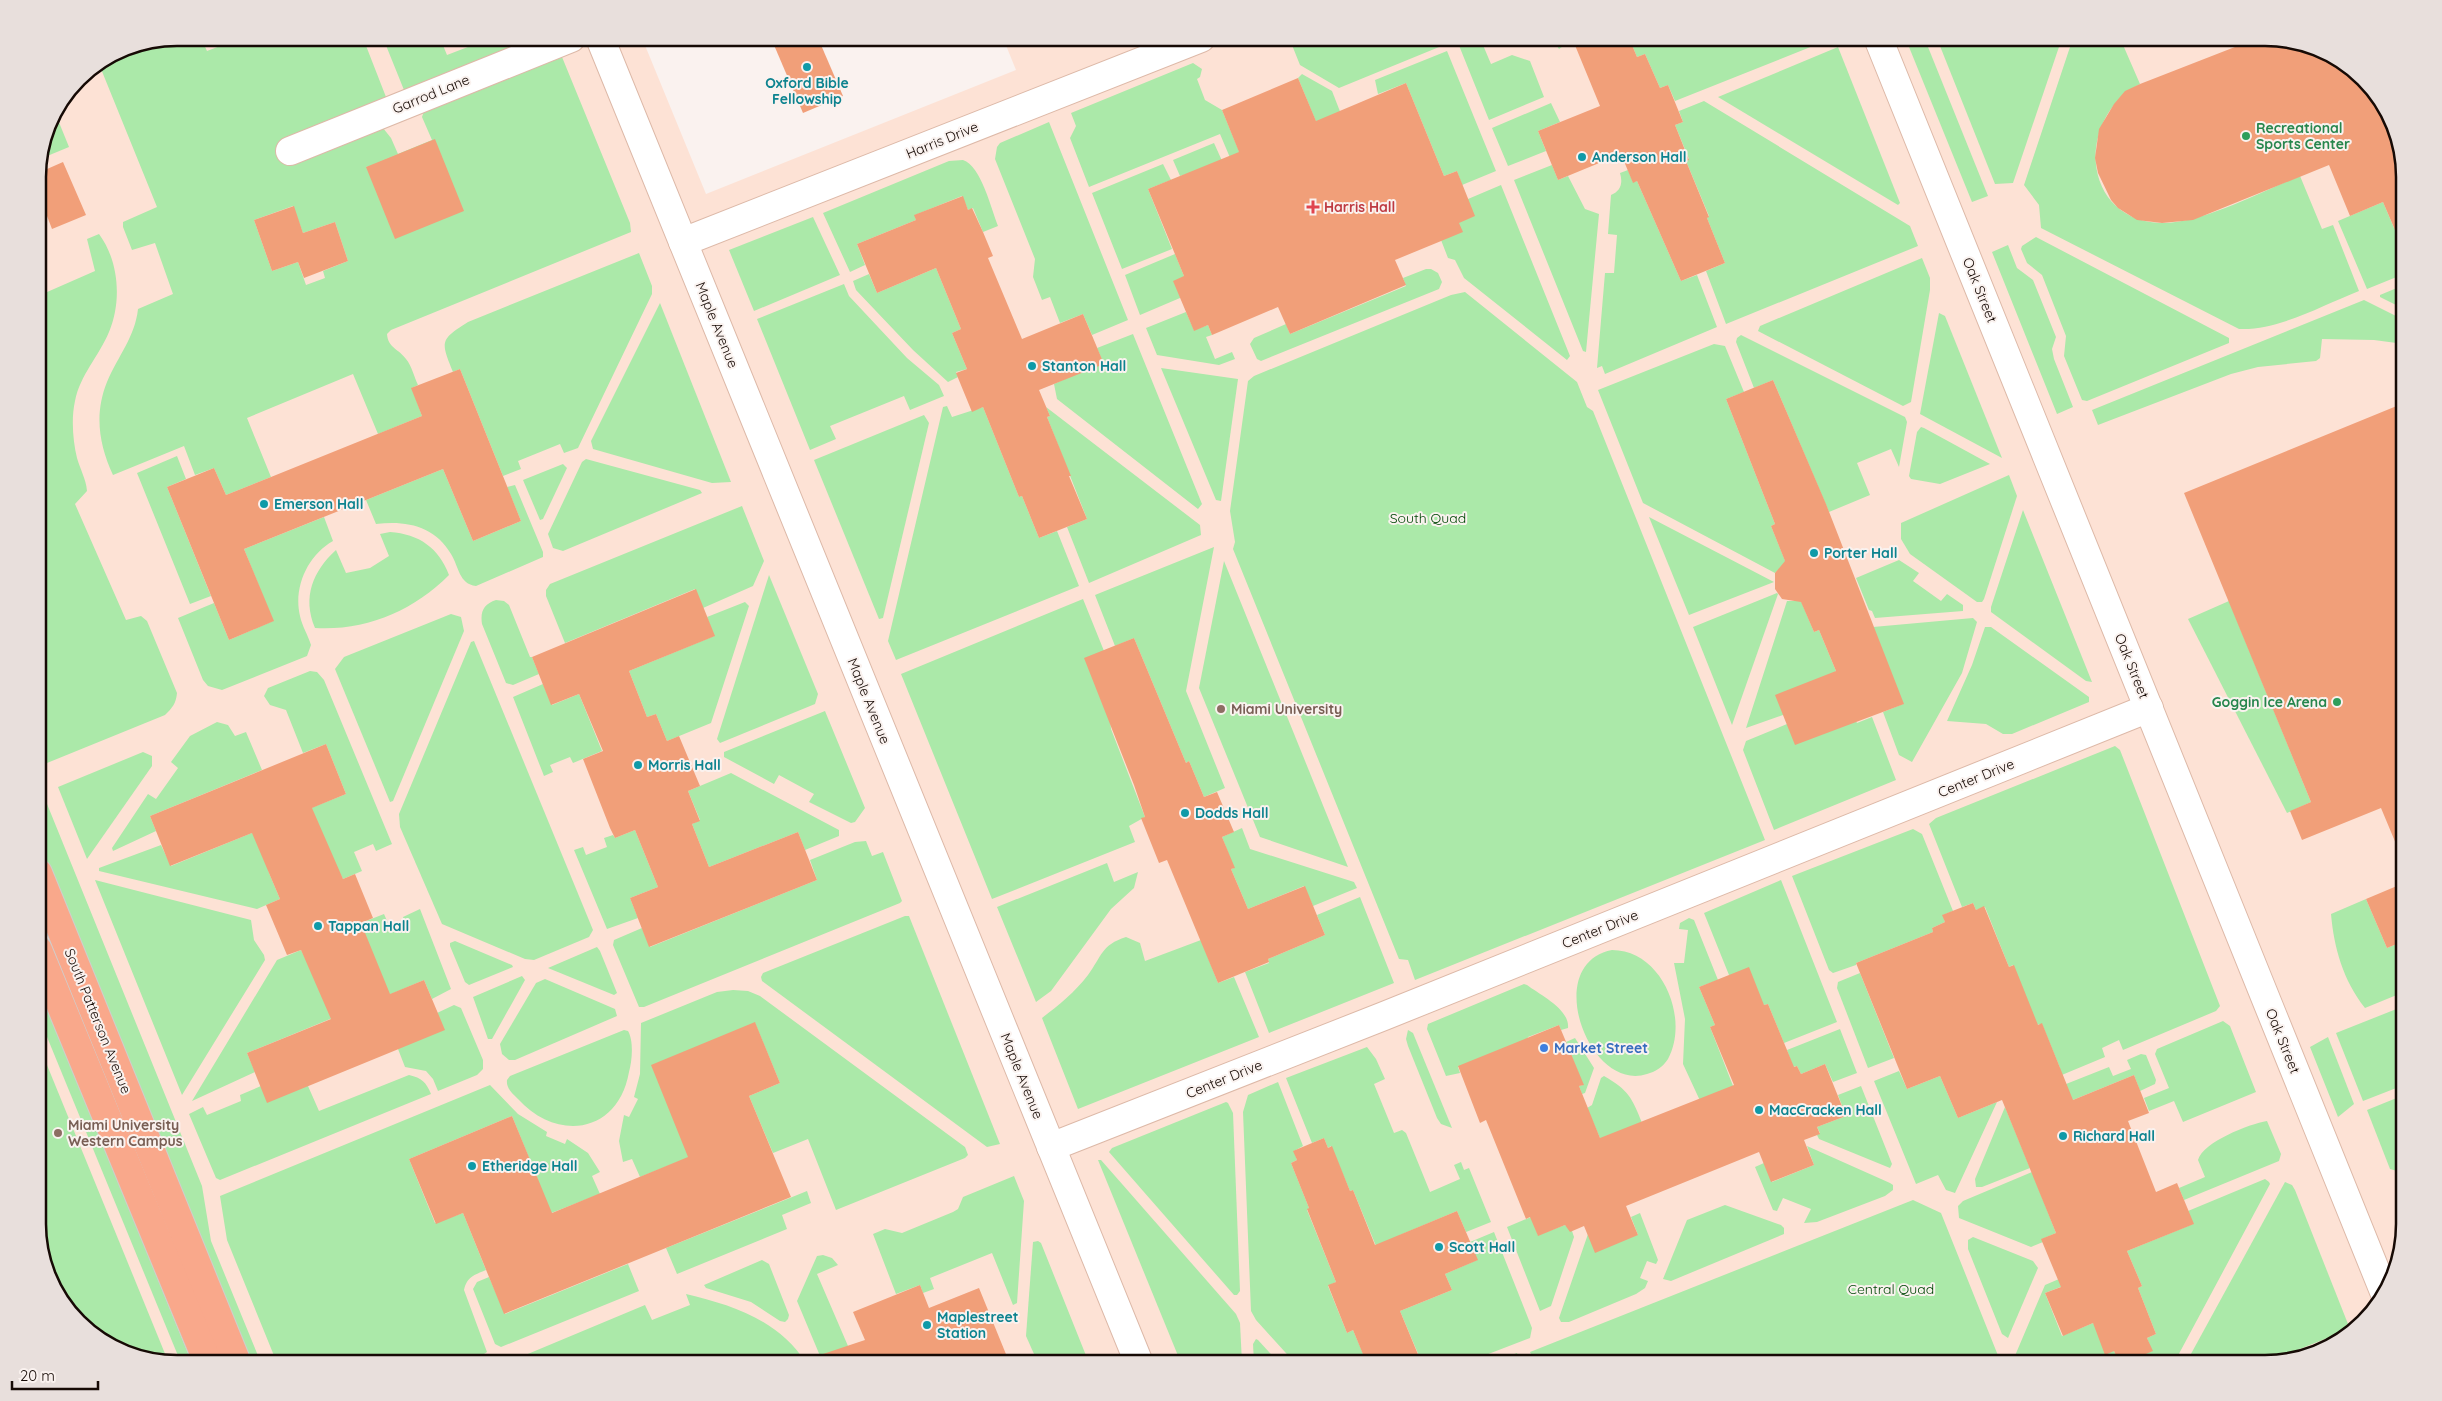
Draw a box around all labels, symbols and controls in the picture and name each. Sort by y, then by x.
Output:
marker: Oxford Bible Fellowship [801,61,813,73]
street label: Garrod Lane [390,70,472,118]
place label: Oxford Bible Fellowship [765,74,849,108]
street label: Harris Drive [903,117,981,163]
place label: Recreational Sports Center [2256,119,2350,153]
marker: Recreational Sports Center [2240,130,2252,142]
place label: Anderson Hall [1592,148,1687,166]
marker: Anderson Hall [1576,151,1588,163]
place label: Harris Hall [1324,198,1395,216]
marker: Harris Hall [1306,200,1320,214]
street label: Oak Street [1959,255,2001,325]
street label: Maple Avenue [692,279,742,371]
place label: Stanton Hall [1042,357,1126,375]
marker: Stanton Hall [1026,360,1038,372]
place label: Emerson Hall [274,495,363,513]
marker: Emerson Hall [258,498,270,510]
park label: South Quad [1390,509,1466,527]
place label: Porter Hall [1824,544,1897,562]
marker: Porter Hall [1808,547,1820,559]
street label: Oak Street [2111,631,2153,701]
street label: Maple Avenue [844,655,894,747]
place label: Goggin Ice Arena [2212,693,2327,711]
marker: Goggin Ice Arena [2331,696,2343,708]
place label: Miami University [1231,700,1342,718]
marker: Miami University [1215,703,1227,715]
street label: Center Drive [1935,755,2017,801]
place label: Morris Hall [648,756,721,774]
marker: Morris Hall [632,759,644,771]
place label: Dodds Hall [1195,804,1269,822]
marker: Dodds Hall [1179,807,1191,819]
street label: Center Drive [1559,906,1641,952]
place label: Tappan Hall [328,917,409,935]
marker: Tappan Hall [312,920,324,932]
street label: South Patterson Avenue [61,946,135,1096]
street label: Oak Street [2262,1006,2304,1076]
street label: Maple Avenue [997,1030,1047,1122]
place label: Market Street [1554,1039,1648,1057]
marker: Market Street [1538,1042,1550,1054]
street label: Center Drive [1183,1056,1265,1102]
place label: MacCracken Hall [1769,1101,1882,1119]
marker: MacCracken Hall [1753,1104,1765,1116]
place label: Miami University Western Campus [68,1116,183,1150]
marker: Miami University Western Campus [52,1127,64,1139]
place label: Richard Hall [2073,1127,2155,1145]
marker: Richard Hall [2057,1130,2069,1142]
place label: Etheridge Hall [482,1157,578,1175]
marker: Etheridge Hall [466,1160,478,1172]
place label: Scott Hall [1449,1238,1515,1256]
marker: Scott Hall [1433,1241,1445,1253]
park label: Central Quad [1848,1280,1934,1298]
place label: Maplestreet Station [937,1308,1019,1342]
marker: Maplestreet Station [921,1319,933,1331]
scale bar [12,1358,99,1390]
text: 20 m [20,1366,55,1385]

